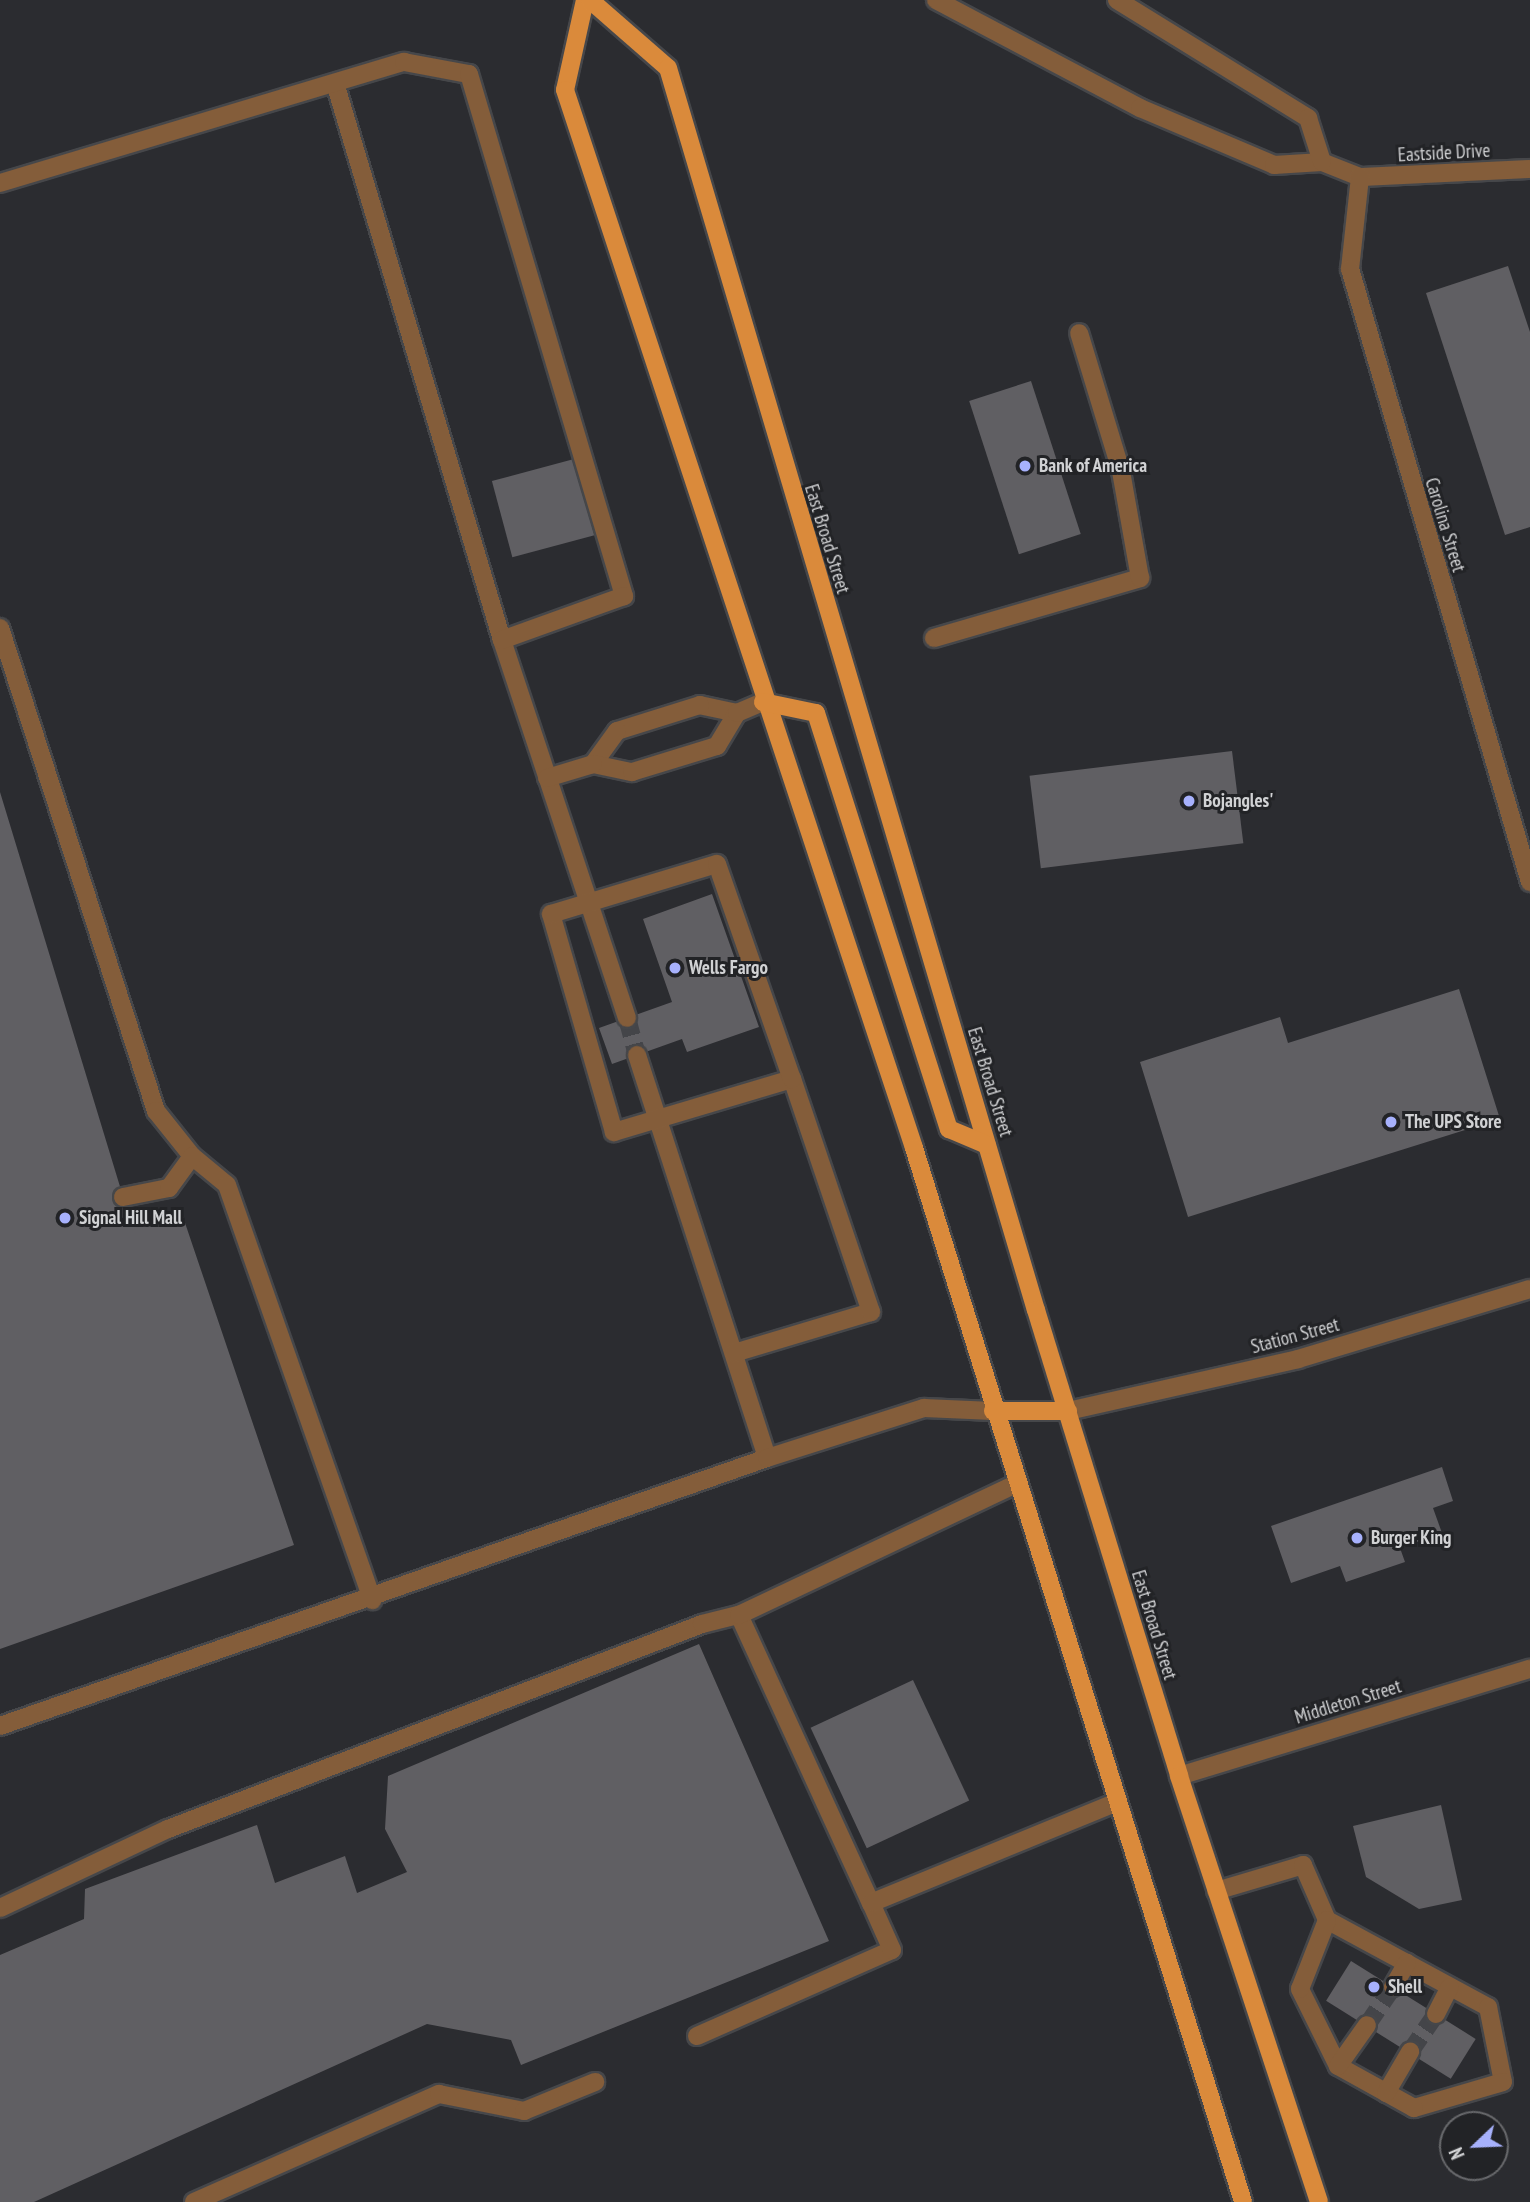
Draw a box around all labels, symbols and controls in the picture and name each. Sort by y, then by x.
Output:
street label: Eastside Drive [1397,139,1491,167]
place label: Bank of America [1039,455,1148,477]
marker: Bank of America [1017,458,1033,474]
street label: Carolina Street [1420,475,1470,575]
street label: East Broad Street [800,482,854,596]
place label: Bojangles' [1203,790,1273,812]
marker: Bojangles' [1181,793,1197,809]
place label: Wells Fargo [689,957,768,979]
marker: Wells Fargo [667,960,683,976]
street label: East Broad Street [963,1025,1017,1139]
place label: The UPS Store [1405,1111,1502,1133]
marker: The UPS Store [1383,1114,1399,1130]
place label: Signal Hill Mall [79,1207,182,1229]
marker: Signal Hill Mall [57,1210,73,1226]
street label: Station Street [1248,1313,1342,1359]
place label: Burger King [1371,1527,1451,1549]
marker: Burger King [1349,1530,1365,1546]
street label: East Broad Street [1127,1568,1181,1682]
street label: Middleton Street [1292,1675,1404,1729]
place label: Shell [1388,1976,1422,1998]
marker: Shell [1366,1979,1382,1995]
north arrow [1439,2111,1509,2181]
text: N [1443,2144,1470,2163]

